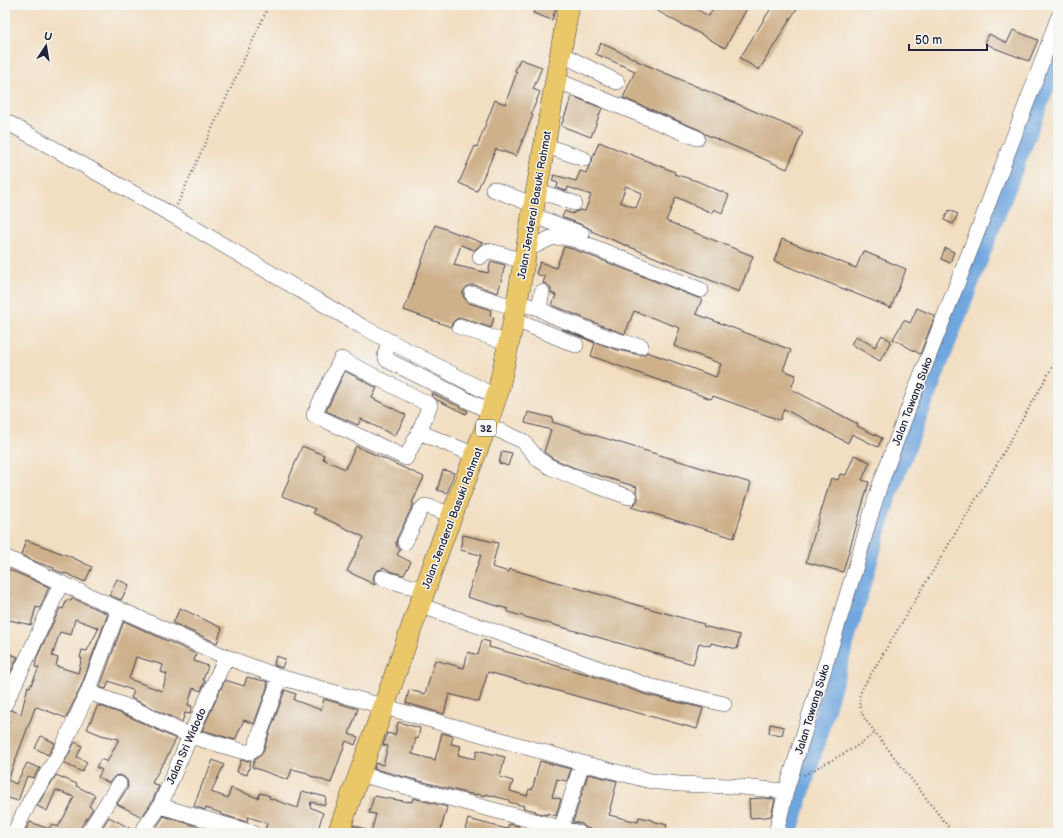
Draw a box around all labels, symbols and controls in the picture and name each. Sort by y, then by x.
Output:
north arrow [26,26,66,66]
scale bar [909,26,987,52]
text: U [43,30,53,44]
text: 50 m [915,33,942,48]
street label: Jalan Jenderal Basuki Rahmat [515,129,554,280]
street label: Jalan Tawang Suko [890,355,935,447]
road number: 32 [476,420,496,436]
street label: Jalan Jenderal Basuki Rahmat [419,445,486,591]
street label: Jalan Tawang Suko [793,662,832,756]
street label: Jalan Sri Widodo [164,706,209,786]

